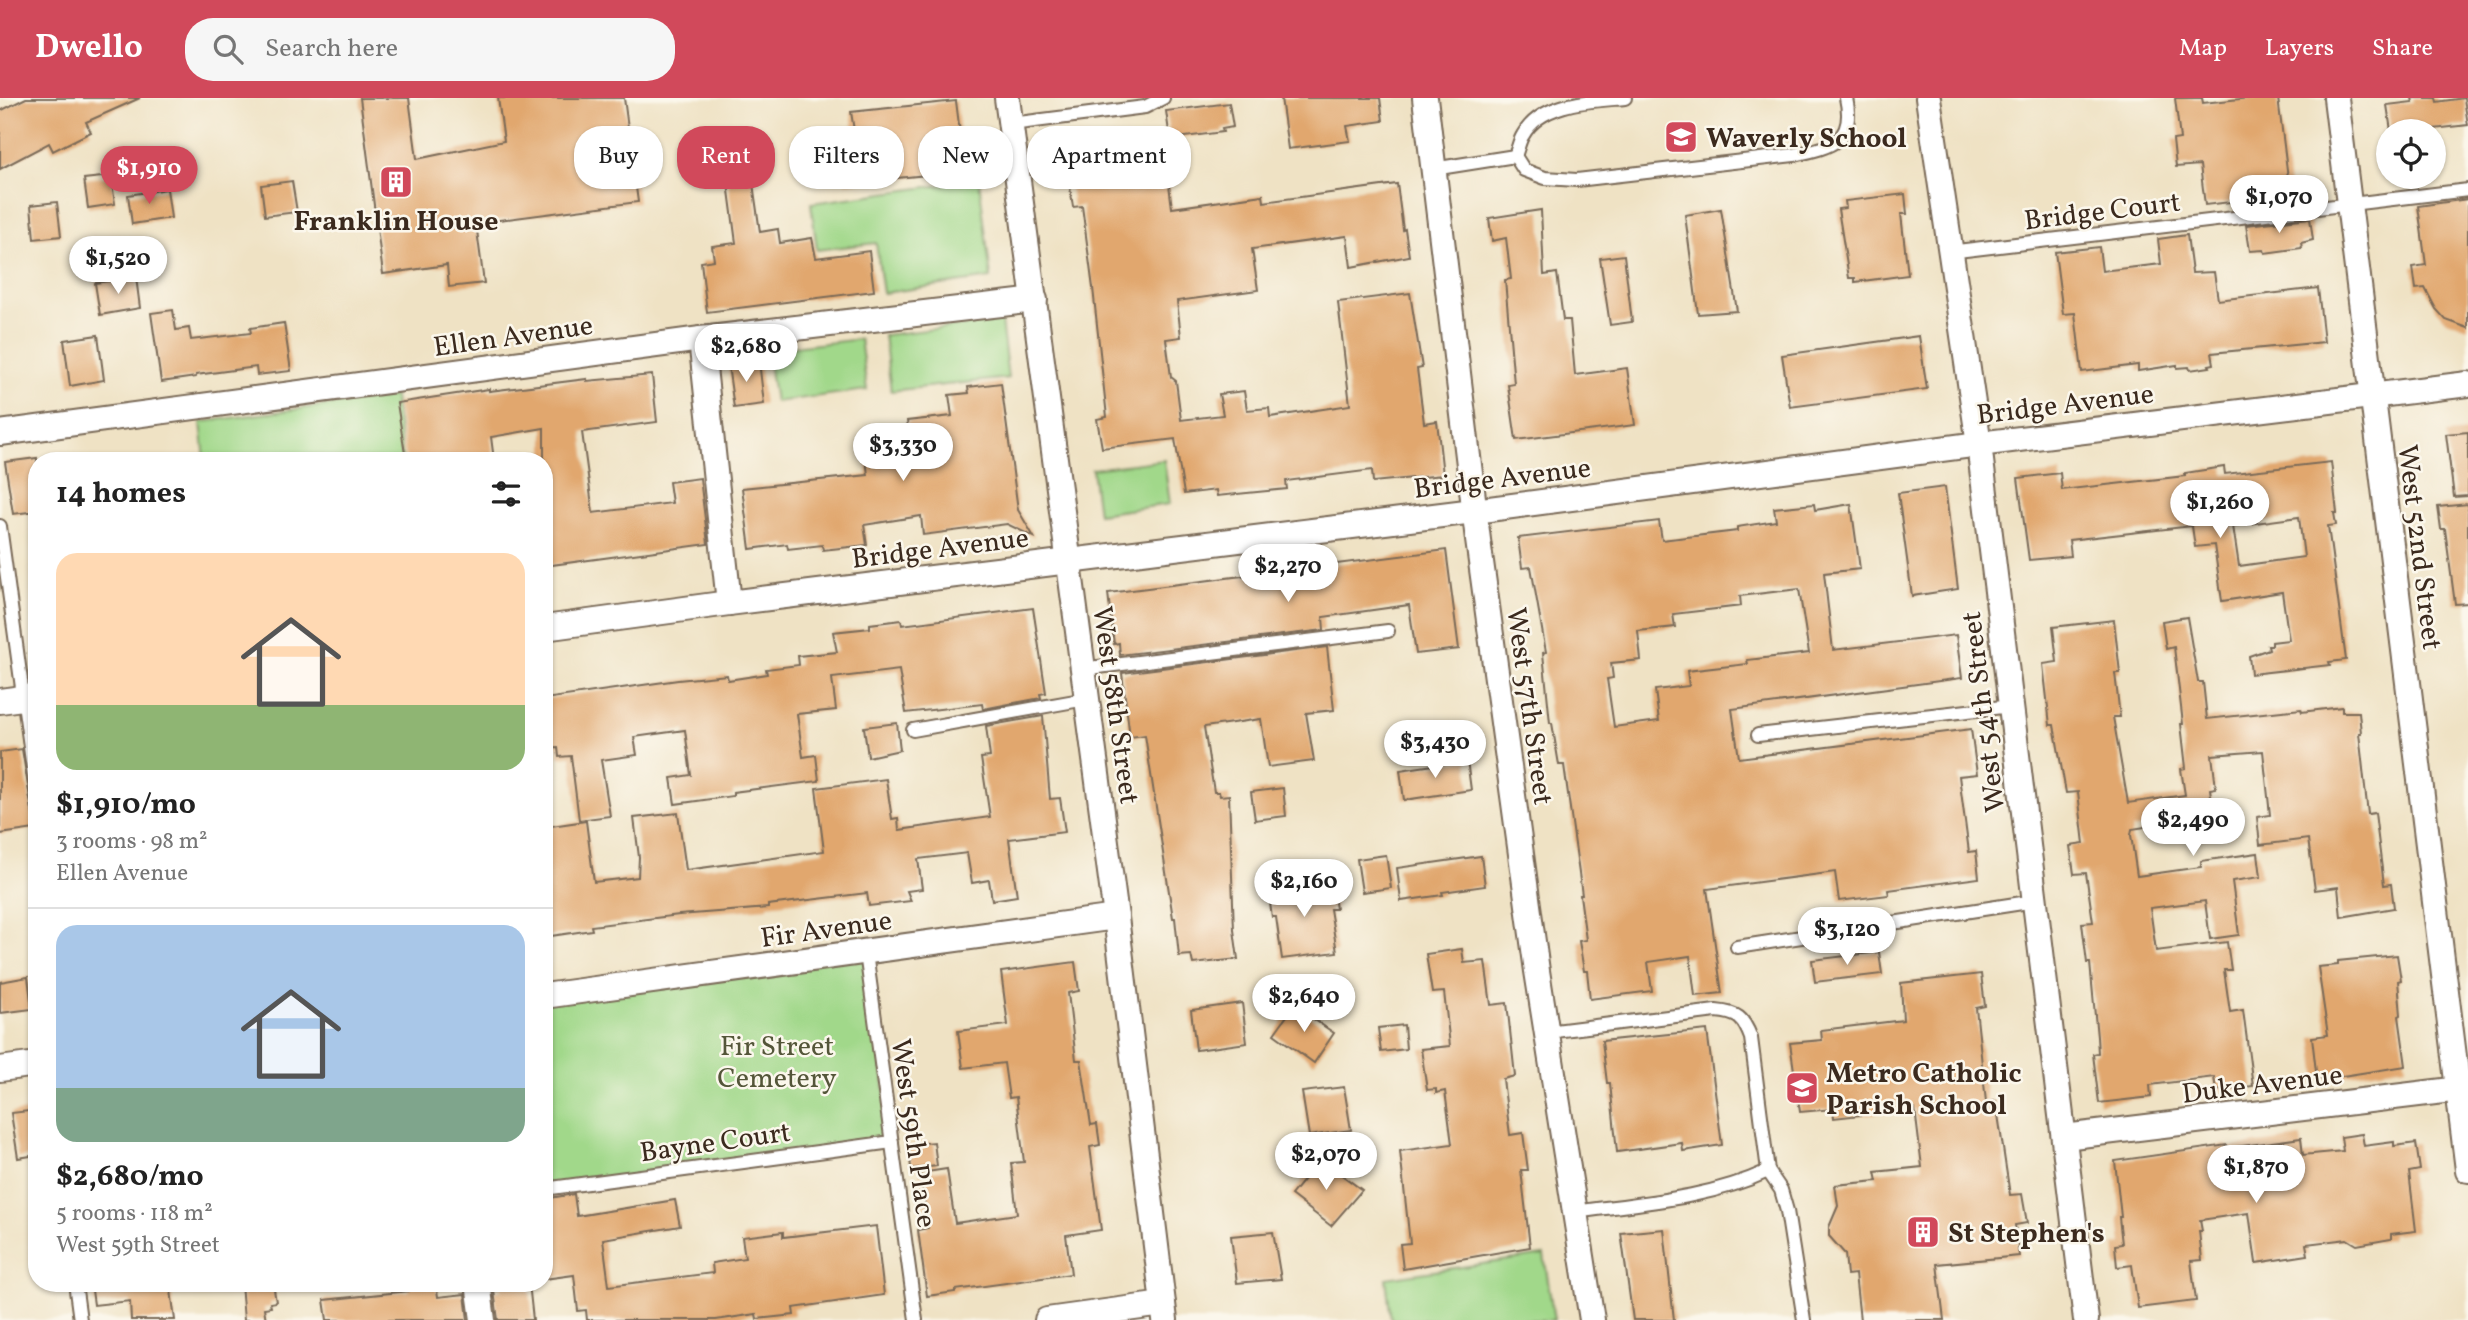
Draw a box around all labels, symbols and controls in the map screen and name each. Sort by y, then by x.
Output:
search box [185,18,675,81]
text: Dwello [35,26,143,72]
icon: search [209,30,247,68]
text: Search here [265,31,398,67]
text: Map [2179,32,2227,66]
text: Layers [2265,32,2334,66]
text: Share [2372,32,2433,66]
school or university icon: Waverly School [1662,118,1700,156]
map controls [2376,119,2446,189]
button: locate [2376,119,2446,189]
place label: Waverly School [1706,120,1907,159]
chip: Buy [574,126,663,189]
chip: Rent [677,126,775,189]
chip: Filters [789,126,904,189]
chip: New [918,126,1013,189]
chip: Apartment [1027,126,1191,189]
pin: $1,910 [92,146,206,206]
text: $1,910 [117,153,181,185]
building icon: Franklin House [377,163,415,201]
pin: $1,070 [2222,176,2336,235]
text: $1,070 [2245,182,2313,214]
street label: Bridge Court [2022,184,2183,241]
place label: Franklin House [293,203,499,242]
pin: $1,520 [61,236,175,296]
text: $1,520 [85,243,151,275]
street label: Ellen Avenue [431,307,596,368]
pin: $2,680 [689,324,803,384]
text: $2,680 [711,331,781,363]
street label: Bridge Avenue [1975,375,2156,436]
pin: $3,330 [846,424,960,483]
text: $3,330 [869,430,937,462]
street label: West 52nd Street [2387,442,2450,652]
street label: Bridge Avenue [1412,449,1593,510]
text: 14 homes [56,473,186,515]
icon: filters [487,475,525,513]
pin: $1,260 [2163,480,2277,540]
text: $1,260 [2186,487,2254,519]
street label: Bridge Avenue [850,519,1031,580]
pin: $2,270 [1231,545,1345,604]
text: $2,270 [1254,551,1322,583]
icon: home [228,599,354,725]
street label: West 58th Street [1081,604,1148,807]
street label: West 57th Street [1495,605,1562,808]
street label: West 54th Street [1953,609,2016,814]
pin: $3,430 [1378,720,1492,780]
text: $3,430 [1400,727,1470,759]
text: $1,910/mo [56,784,196,826]
pin: $2,490 [2136,798,2250,858]
text: $2,490 [2157,805,2229,837]
text: 3 rooms · 98 m² [56,826,208,858]
text: Ellen Avenue [56,858,188,890]
pin: $2,160 [1247,860,1361,919]
text: $2,160 [1270,866,1338,898]
street label: Fir Avenue [758,902,895,959]
pin: $3,120 [1790,908,1904,967]
text: $3,120 [1814,914,1880,946]
icon: home [228,971,354,1097]
pin: $2,640 [1247,974,1361,1034]
text: $2,640 [1268,981,1340,1013]
park label: Fir Street Cemetery [717,1028,837,1099]
street label: West 59th Place [880,1036,945,1230]
place label: Metro Catholic Parish School [1826,1055,2022,1126]
street label: Duke Avenue [2180,1056,2345,1115]
school or university icon: Metro Catholic Parish School [1783,1069,1821,1107]
street label: Bayne Court [637,1114,793,1173]
pin: $2,070 [1269,1132,1383,1192]
text: $2,070 [1291,1139,1361,1171]
pin: $1,870 [2199,1146,2313,1205]
text: $1,870 [2223,1152,2289,1184]
text: $2,680/mo [56,1156,204,1198]
text: 5 rooms · 118 m² [56,1198,213,1230]
building icon: St Stephen's [1904,1213,1942,1251]
place label: St Stephen's [1948,1215,2105,1254]
text: West 59th Street [56,1230,220,1262]

